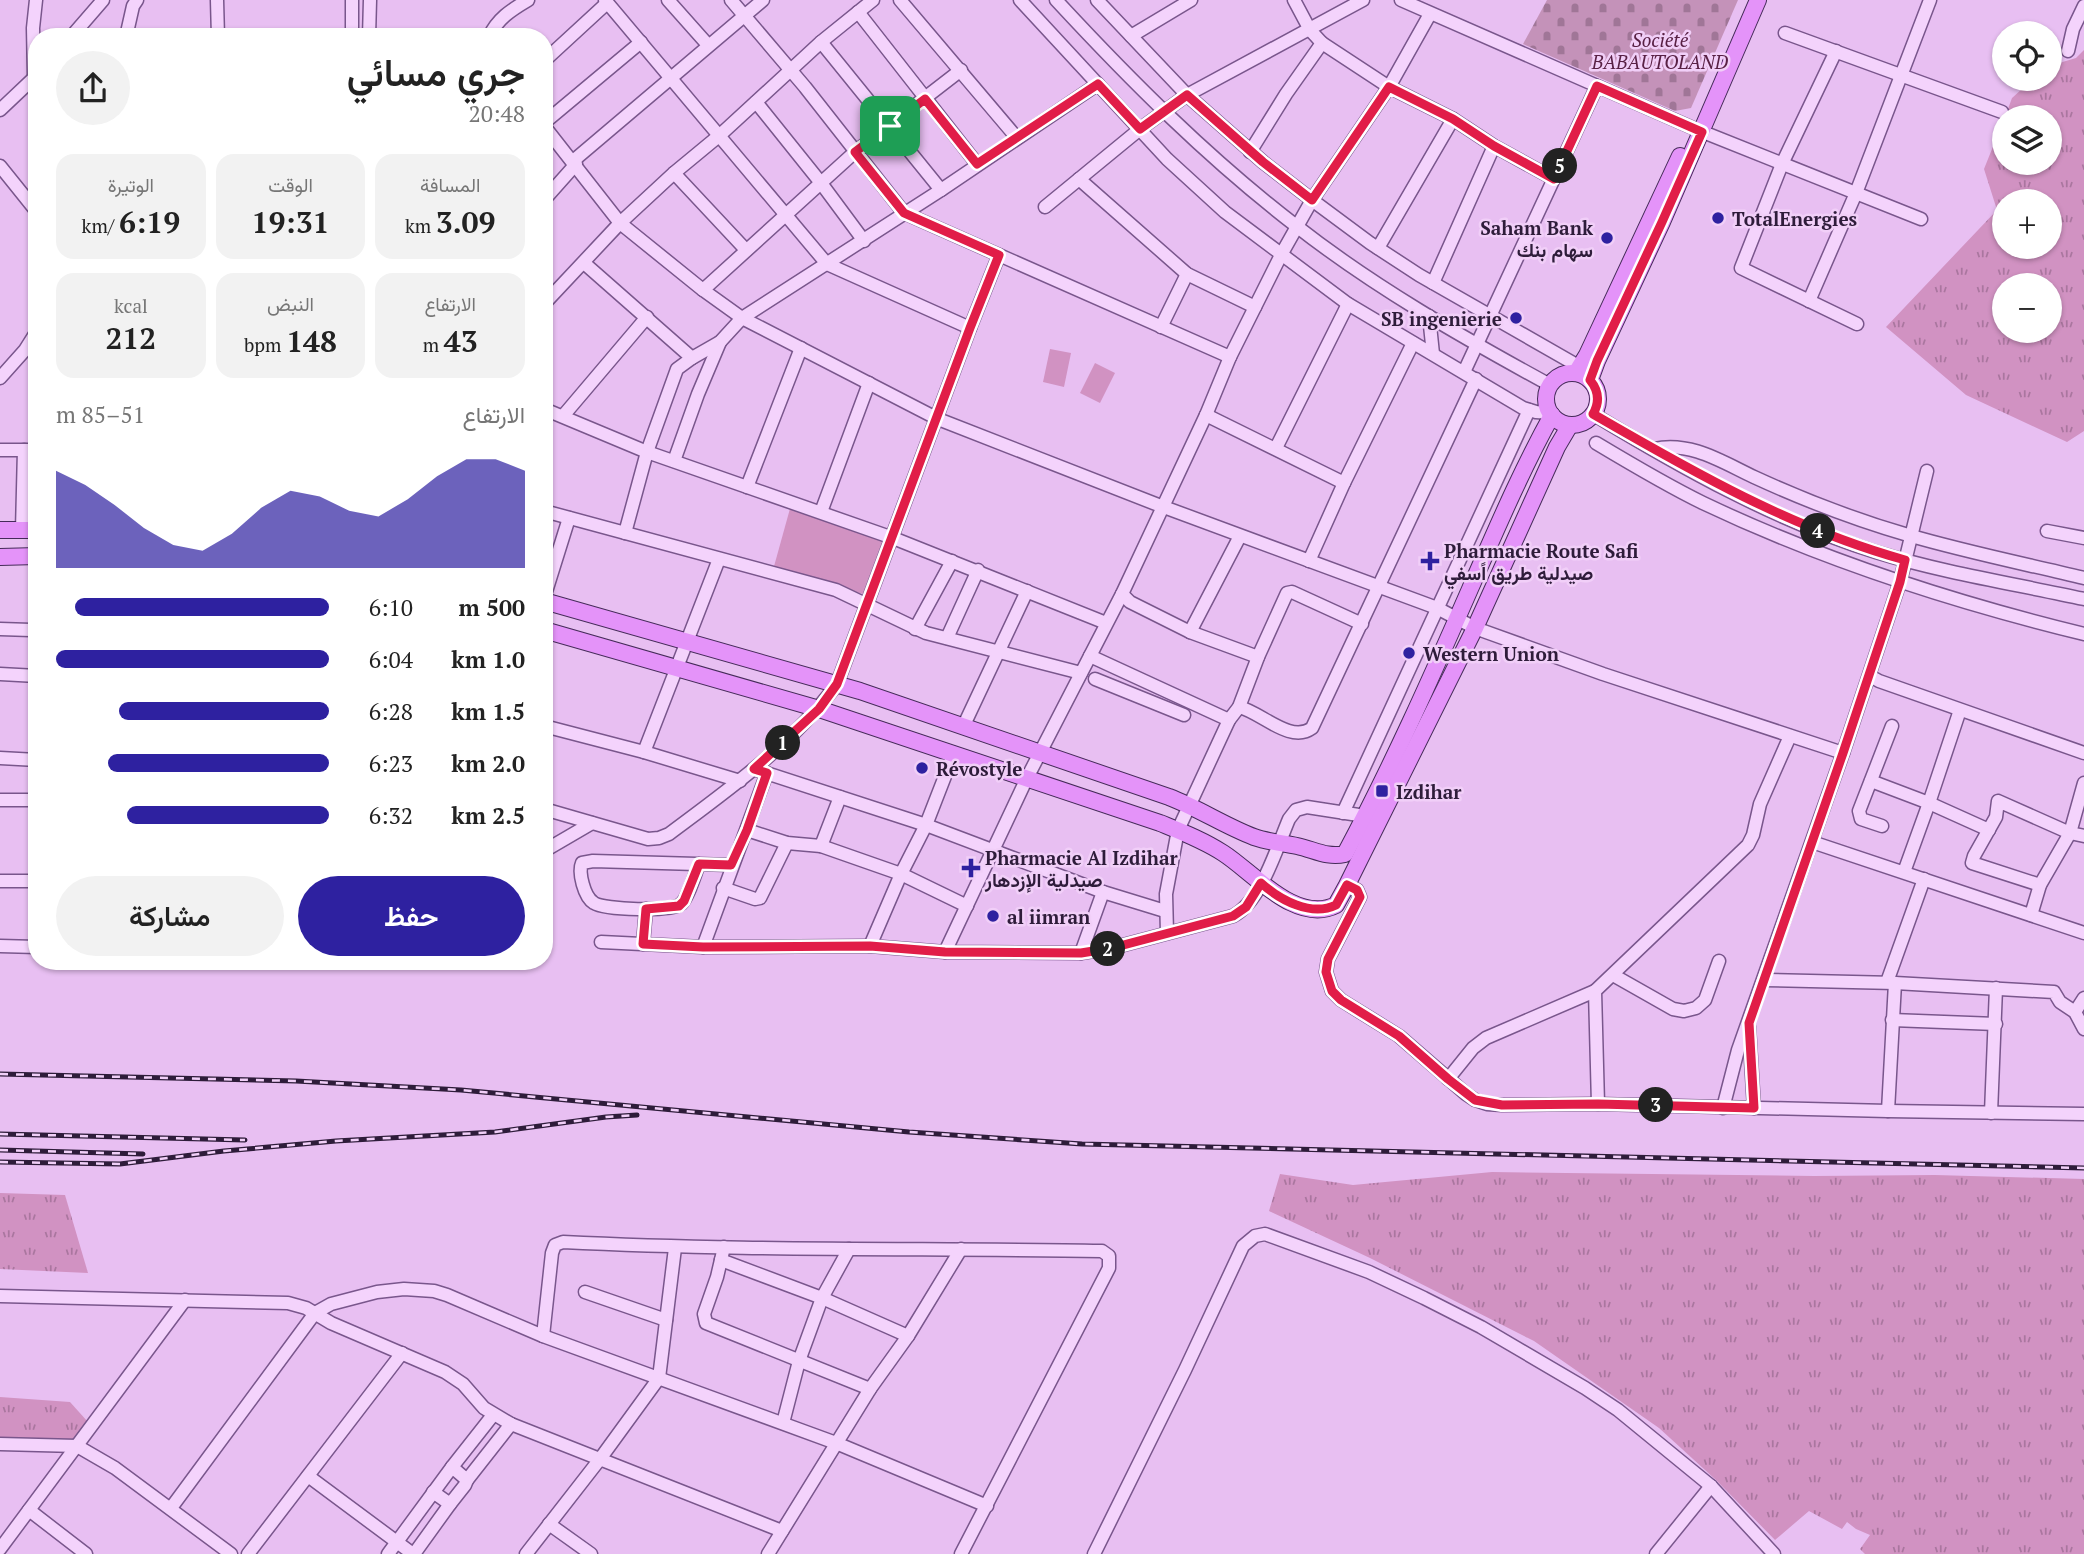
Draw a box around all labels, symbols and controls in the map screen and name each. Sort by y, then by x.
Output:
map controls [1992,21,2062,343]
button: locate [1992,21,2062,91]
park label: Société BABAUTOLAND [1591,27,1729,74]
text: جري مسائي [347,47,525,97]
button: share [56,51,130,125]
pin [860,96,920,156]
text: 20:48 [468,98,525,129]
button: layers [1992,105,2062,175]
icon: arrive [871,107,909,145]
pin: 5 [1542,148,1578,184]
text: 5 [1554,153,1565,178]
text: الوتيرة [108,172,154,197]
text: الوقت [268,172,313,197]
text: المسافة [420,172,480,197]
button: + [1992,189,2062,259]
text: 6:19 [119,202,180,242]
text: 19:31 [251,202,330,242]
text: 3.09 [436,202,495,242]
place label: TotalEnergies [1732,206,1858,231]
marker: TotalEnergies [1710,210,1726,226]
text: /km [82,213,119,238]
text: km [405,213,436,238]
place label: Saham Bank سهام بنك [1480,215,1594,263]
marker: Saham Bank سهام بنك [1599,230,1615,246]
button: − [1992,273,2062,343]
text: النبض [267,291,314,316]
text: الارتفاع [424,291,476,316]
text: kcal [114,293,148,318]
place label: SB ingenierie [1381,306,1502,331]
marker: SB ingenierie [1508,310,1524,326]
text: 212 [105,318,156,358]
text: 148 [286,321,337,361]
text: 43 [444,321,478,361]
text: bpm [244,332,286,357]
text: m [423,332,444,357]
text: 51–85 m [56,399,145,430]
text: الارتفاع [463,399,525,430]
pin: 4 [1800,514,1836,548]
text: 4 [1812,518,1823,543]
place label: Pharmacie Route Safi صيدلية طريق اًسفي [1444,538,1639,590]
marker: Pharmacie Route Safi صيدلية طريق اًسفي [1422,553,1438,569]
text: 6:10 [369,592,413,623]
text: 500 m [459,592,525,623]
place label: Western Union [1423,641,1560,666]
text: 6:04 [369,644,413,675]
text: 1.0 km [451,644,525,675]
marker: Western Union [1401,645,1417,661]
text: 6:28 [369,696,413,727]
text: 1.5 km [451,696,525,727]
pin: 1 [766,726,800,760]
text: 1 [777,730,788,755]
text: 6:23 [369,748,413,779]
text: 2.0 km [451,748,525,779]
place label: Révostyle [936,756,1023,781]
marker: Révostyle [914,760,930,776]
place label: Izdihar [1396,779,1462,804]
marker: Izdihar [1374,783,1390,799]
text: 6:32 [369,800,413,831]
text: 2.5 km [451,800,525,831]
place label: Pharmacie Al Izdihar صيدلية الإزدهار [984,845,1178,893]
marker: Pharmacie Al Izdihar صيدلية الإزدهار [963,860,979,876]
button: مشاركة [56,876,284,956]
button: حفظ [298,876,525,956]
place label: al iimran [1007,904,1091,929]
marker: al iimran [985,908,1001,924]
pin: 2 [1090,932,1126,967]
text: 2 [1102,936,1113,961]
pin: 3 [1638,1088,1674,1122]
text: 3 [1650,1092,1661,1117]

